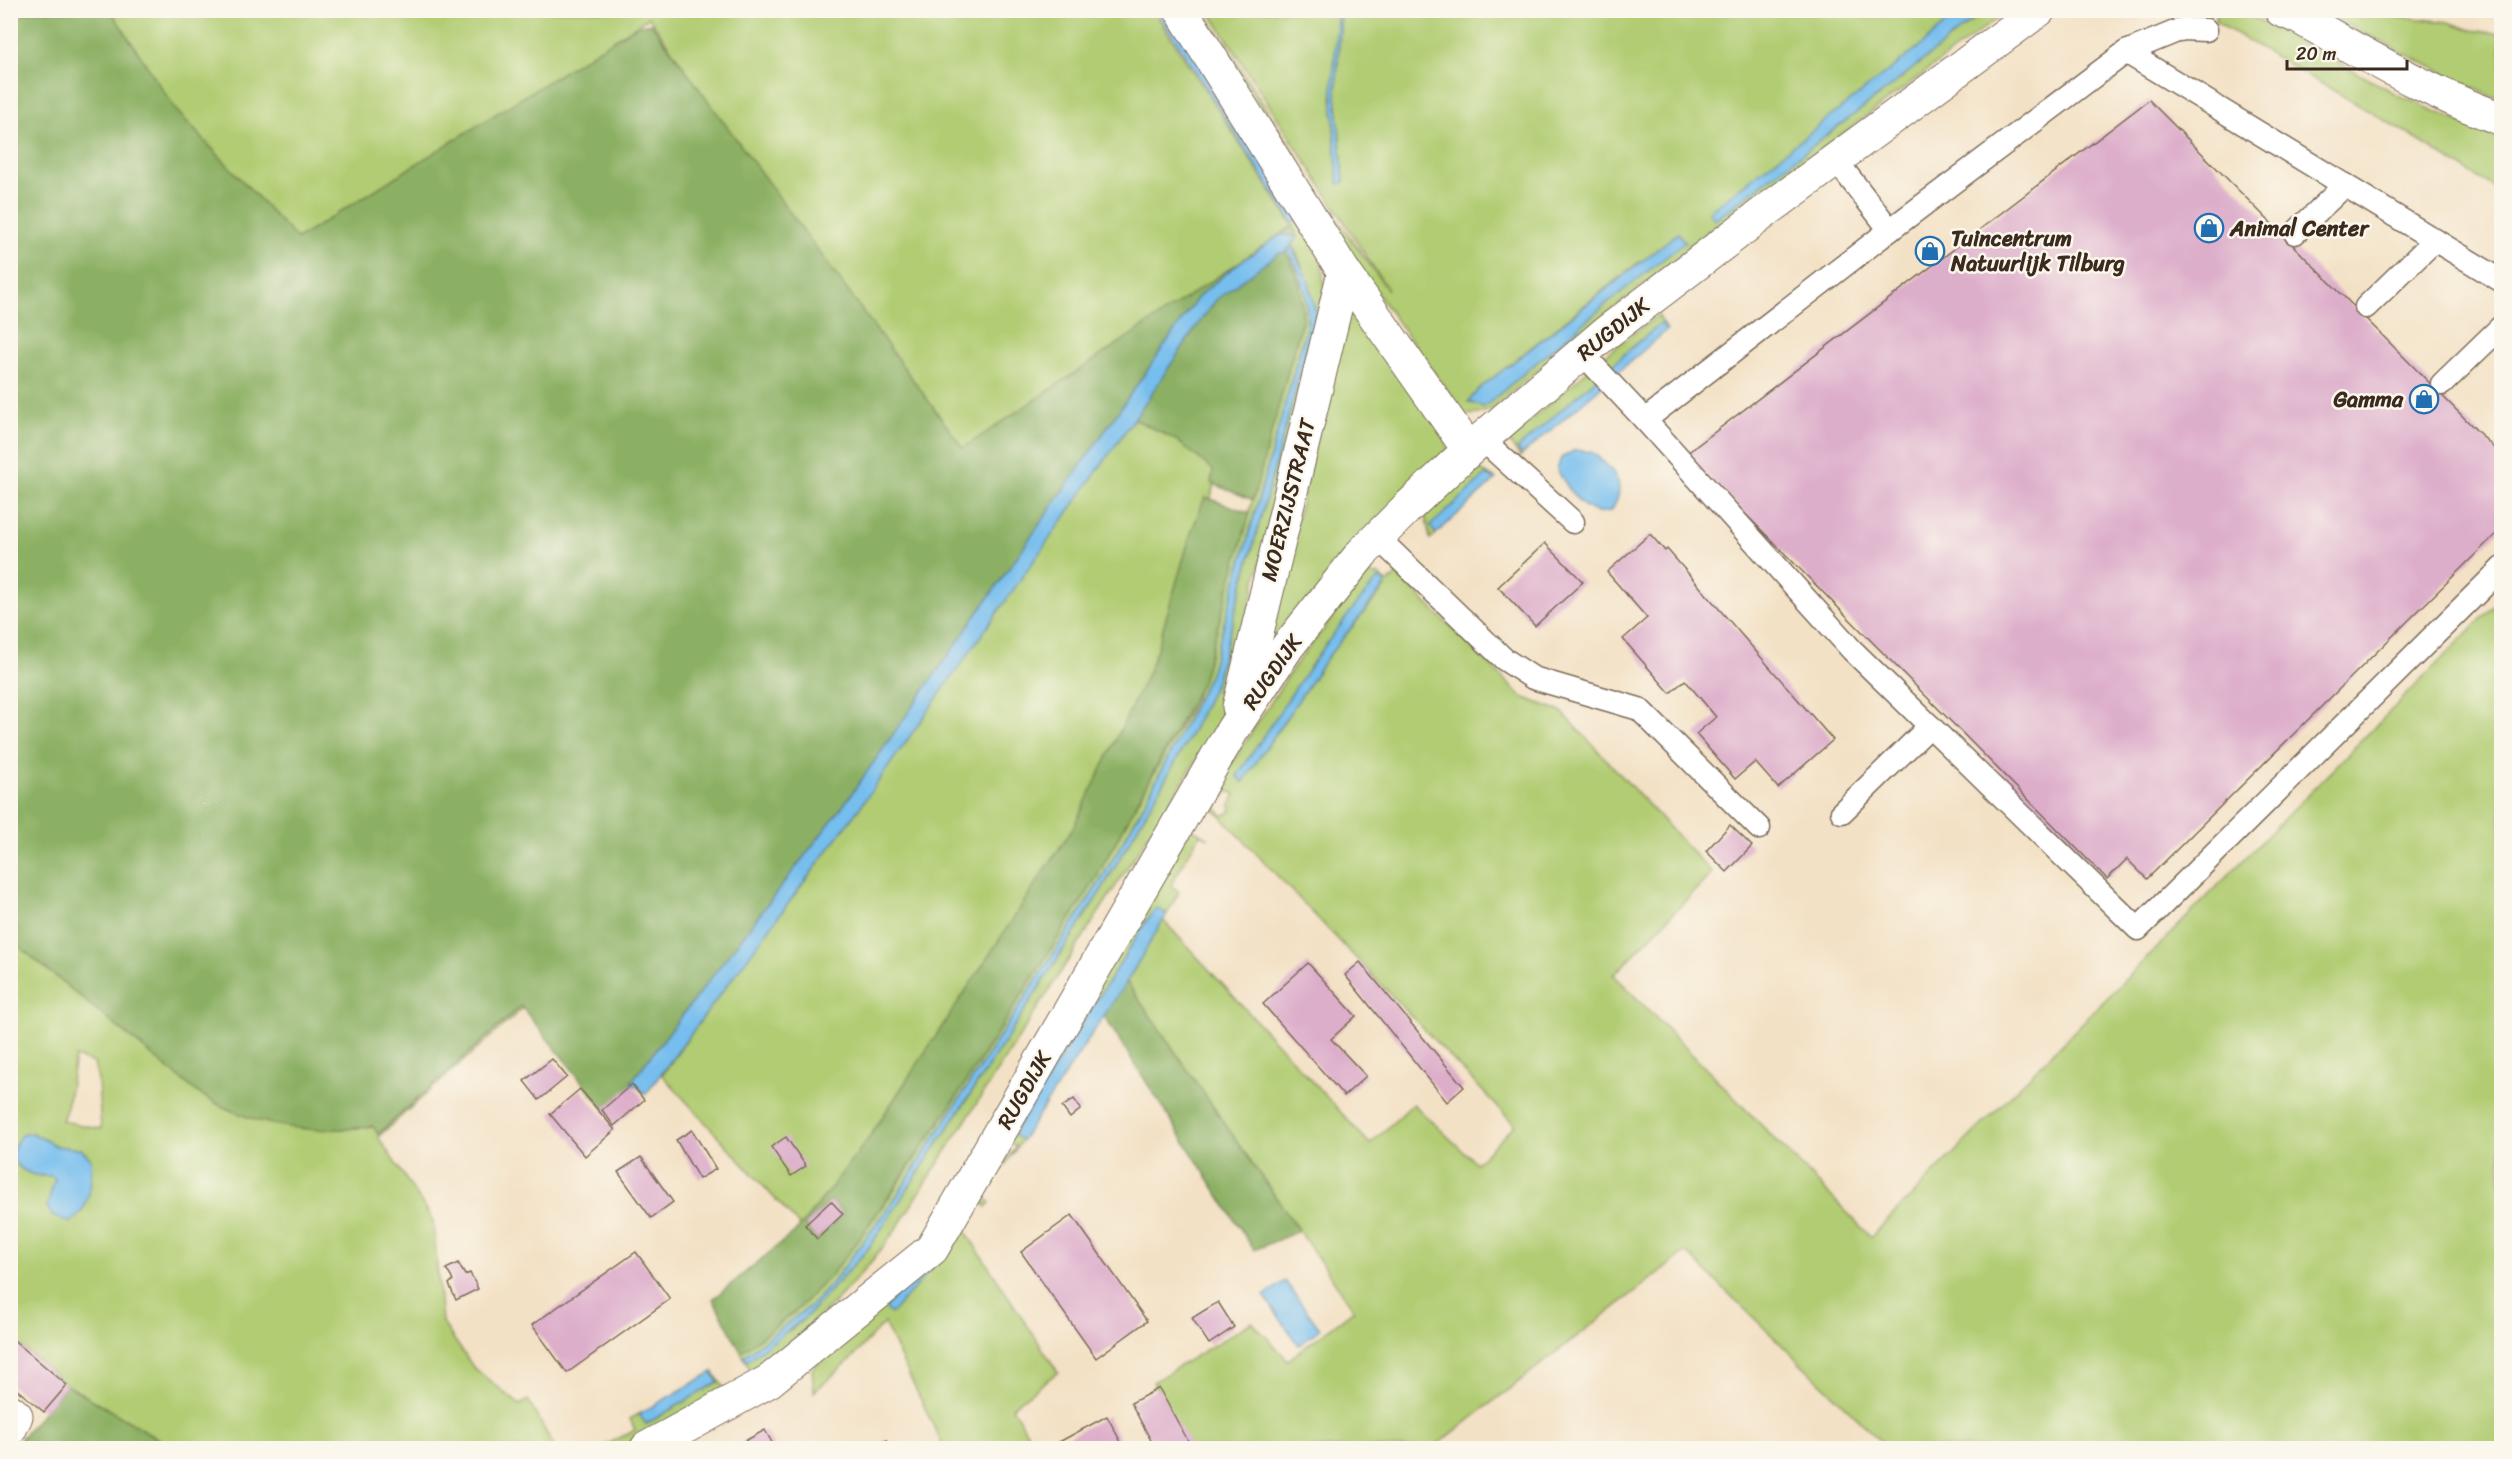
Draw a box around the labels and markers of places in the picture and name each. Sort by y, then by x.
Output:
place label: Animal Center [2229,209,2370,248]
shop icon: Animal Center [2193,212,2225,244]
place label: Tuincentrum Natuurlijk Tilburg [1950,219,2125,283]
shop icon: Tuincentrum Natuurlijk Tilburg [1914,235,1946,267]
place label: Gamma [2332,380,2404,419]
shop icon: Gamma [2408,383,2440,415]

